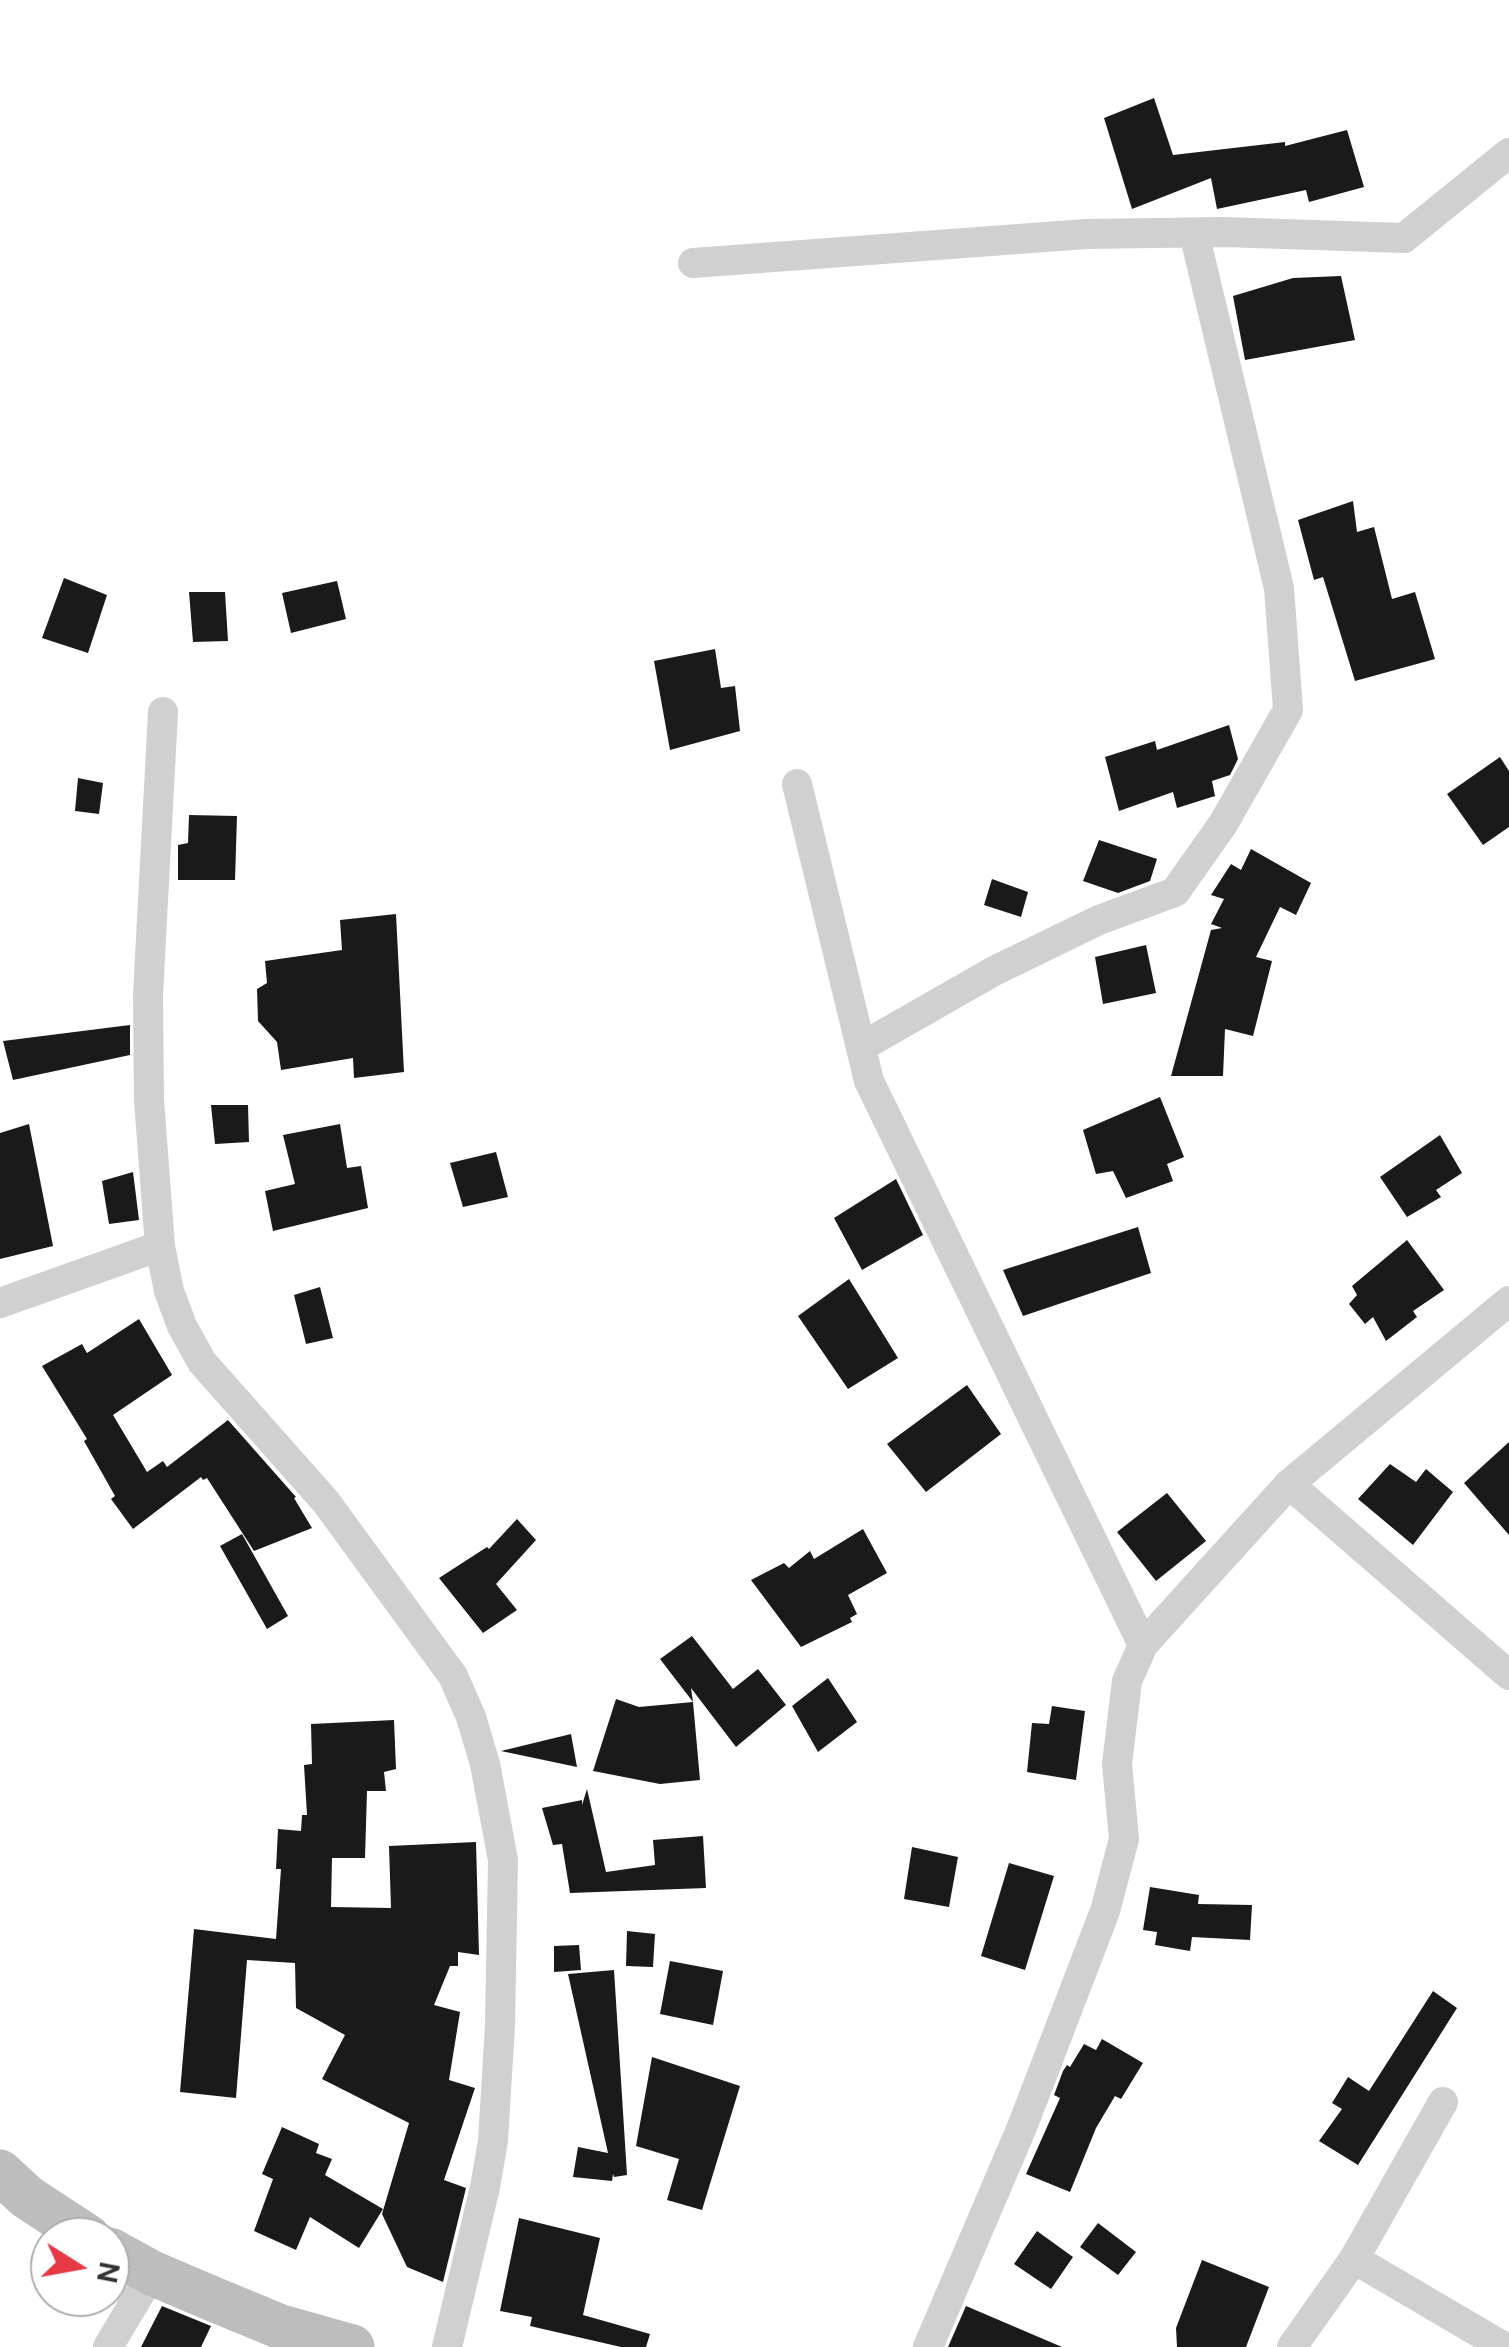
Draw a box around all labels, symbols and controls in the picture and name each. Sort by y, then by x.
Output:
north arrow [30,2217,130,2317]
text: N [88,2259,128,2286]

